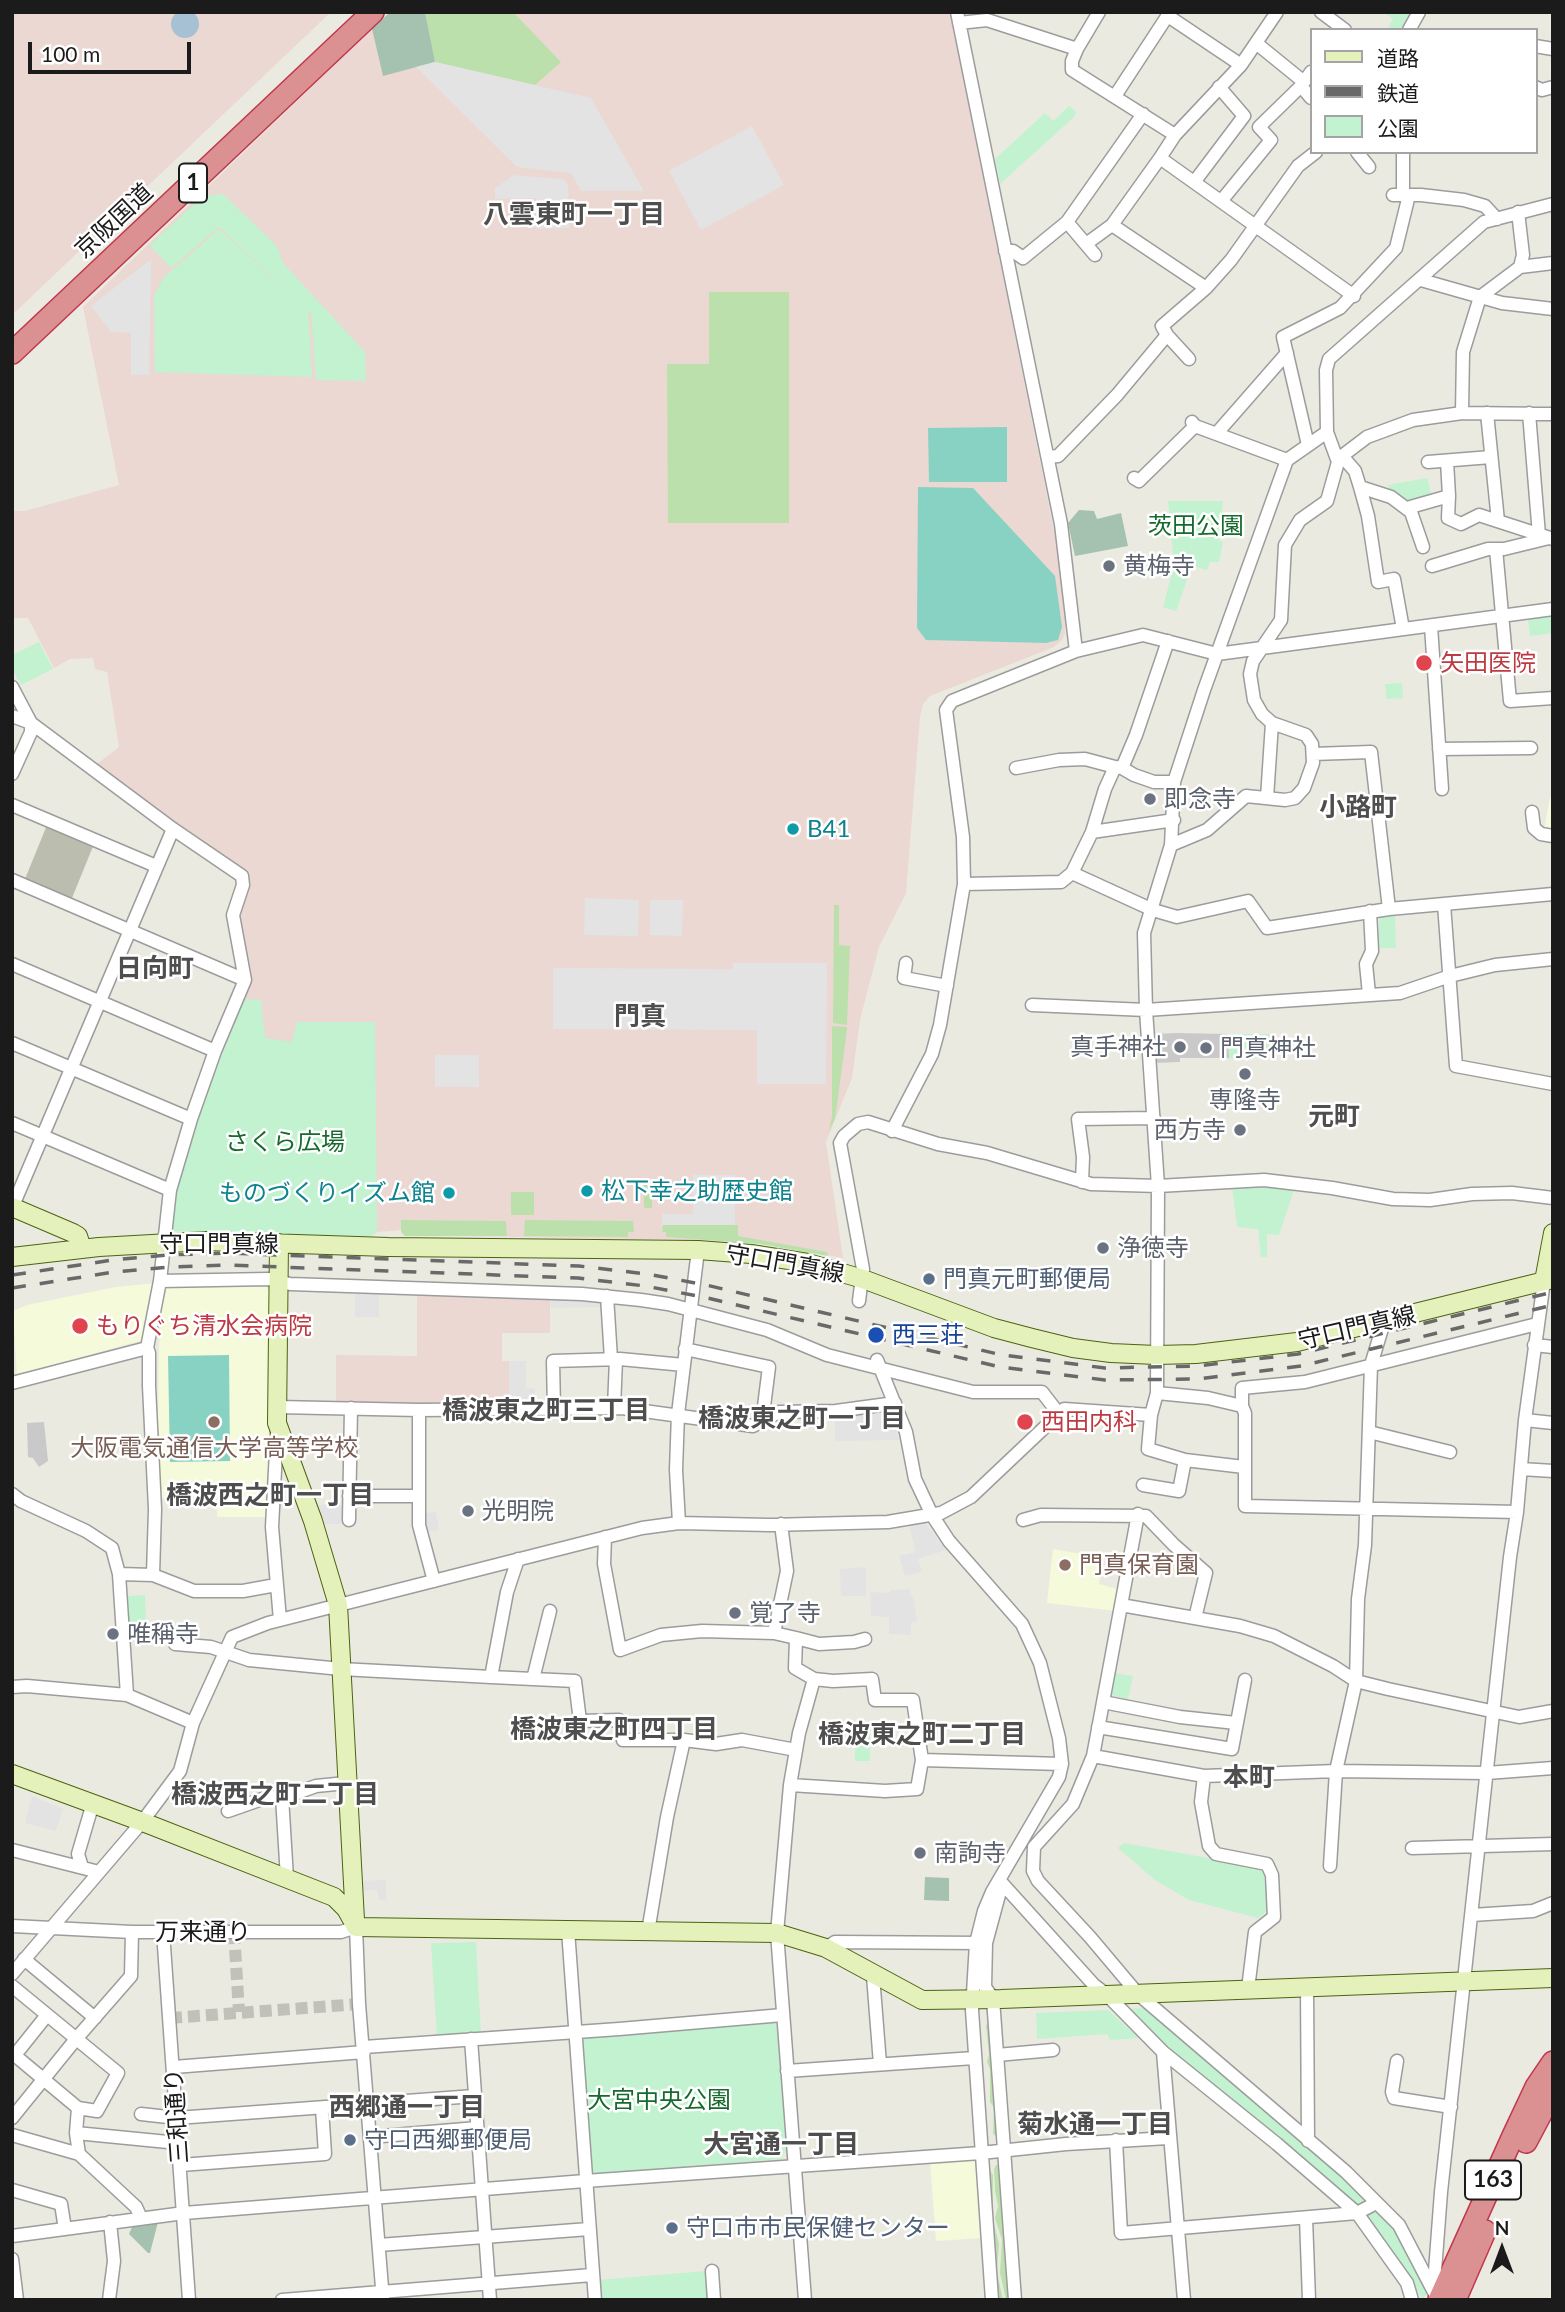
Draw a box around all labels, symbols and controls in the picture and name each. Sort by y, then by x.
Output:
scale bar [32,28,194,72]
legend [1310,28,1537,154]
text: 100 m [41,41,100,66]
text: 道路 [1377,45,1419,70]
text: 鉄道 [1377,80,1419,105]
text: 公園 [1377,115,1419,140]
road number: 1 [179,164,207,202]
street label: 京阪国道 [69,178,159,264]
district label: 八雲東町一丁目 [483,199,665,231]
park label: 茨田公園 [1148,512,1244,540]
place label: 黄梅寺 [1123,552,1195,580]
marker: 黄梅寺 [1101,558,1117,574]
place label: 矢田医院 [1440,649,1536,677]
marker: 矢田医院 [1414,653,1434,673]
place label: 即念寺 [1164,785,1236,813]
marker: 即念寺 [1142,791,1158,807]
district label: 小路町 [1319,792,1397,824]
place label: B41 [807,815,850,843]
marker: B41 [785,821,801,837]
district label: 日向町 [116,953,194,985]
district label: 門真 [614,1001,666,1033]
place label: 真手神社 [1070,1033,1166,1061]
place label: 門真神社 [1220,1034,1316,1062]
marker: 真手神社 [1172,1039,1188,1055]
marker: 門真神社 [1198,1040,1214,1056]
marker: 専隆寺 [1237,1066,1253,1082]
place label: 専隆寺 [1209,1086,1281,1114]
district label: 元町 [1308,1101,1360,1133]
place label: 西方寺 [1154,1116,1226,1144]
marker: 西方寺 [1232,1122,1248,1138]
park label: さくら広場 [225,1128,345,1156]
place label: 松下幸之助歴史館 [601,1177,793,1205]
place label: ものづくりイズム館 [219,1179,435,1207]
marker: 松下幸之助歴史館 [579,1183,595,1199]
marker: ものづくりイズム館 [441,1185,457,1201]
street label: 守口門真線 [159,1230,279,1258]
place label: 浄徳寺 [1117,1234,1189,1262]
street label: 守口門真線 [723,1239,847,1289]
marker: 浄徳寺 [1095,1240,1111,1256]
place label: 門真元町郵便局 [943,1265,1111,1293]
marker: 門真元町郵便局 [921,1271,937,1287]
street label: 守口門真線 [1295,1300,1419,1356]
place label: もりぐち清水会病院 [96,1312,312,1340]
marker: もりぐち清水会病院 [70,1316,90,1336]
place label: 西三荘 [892,1321,964,1349]
marker: 西三荘 [866,1325,886,1345]
district label: 橋波東之町三丁目 [442,1395,650,1427]
district label: 橋波東之町一丁目 [698,1403,906,1435]
place label: 西田内科 [1041,1408,1137,1436]
marker: 西田内科 [1015,1412,1035,1432]
marker: 大阪電気通信大学高等学校 [206,1414,222,1430]
place label: 大阪電気通信大学高等学校 [70,1434,358,1462]
district label: 橋波西之町一丁目 [166,1480,374,1512]
place label: 光明院 [482,1497,554,1525]
marker: 光明院 [460,1503,476,1519]
place label: 門真保育園 [1079,1551,1199,1579]
marker: 門真保育園 [1057,1557,1073,1573]
place label: 覚了寺 [749,1599,821,1627]
marker: 覚了寺 [727,1605,743,1621]
place label: 唯稱寺 [127,1620,199,1648]
marker: 唯稱寺 [105,1626,121,1642]
district label: 橋波東之町四丁目 [510,1714,718,1746]
district label: 橋波東之町二丁目 [818,1719,1026,1751]
district label: 本町 [1223,1762,1275,1794]
district label: 橋波西之町二丁目 [171,1779,379,1811]
place label: 南詢寺 [934,1839,1006,1867]
marker: 南詢寺 [912,1845,928,1861]
street label: 万来通り [155,1918,251,1946]
street label: 三和通り [159,2067,195,2165]
park label: 大宮中央公園 [587,2086,731,2114]
district label: 西郷通一丁目 [329,2092,485,2124]
district label: 菊水通一丁目 [1017,2109,1173,2141]
place label: 守口西郷郵便局 [364,2126,532,2154]
district label: 大宮通一丁目 [703,2129,859,2161]
marker: 守口西郷郵便局 [342,2132,358,2148]
road number: 163 [1465,2160,1521,2200]
place label: 守口市市民保健センター [686,2214,950,2242]
north arrow [1467,2214,1537,2284]
text: N [1495,2216,1509,2239]
marker: 守口市市民保健センター [664,2220,680,2236]

